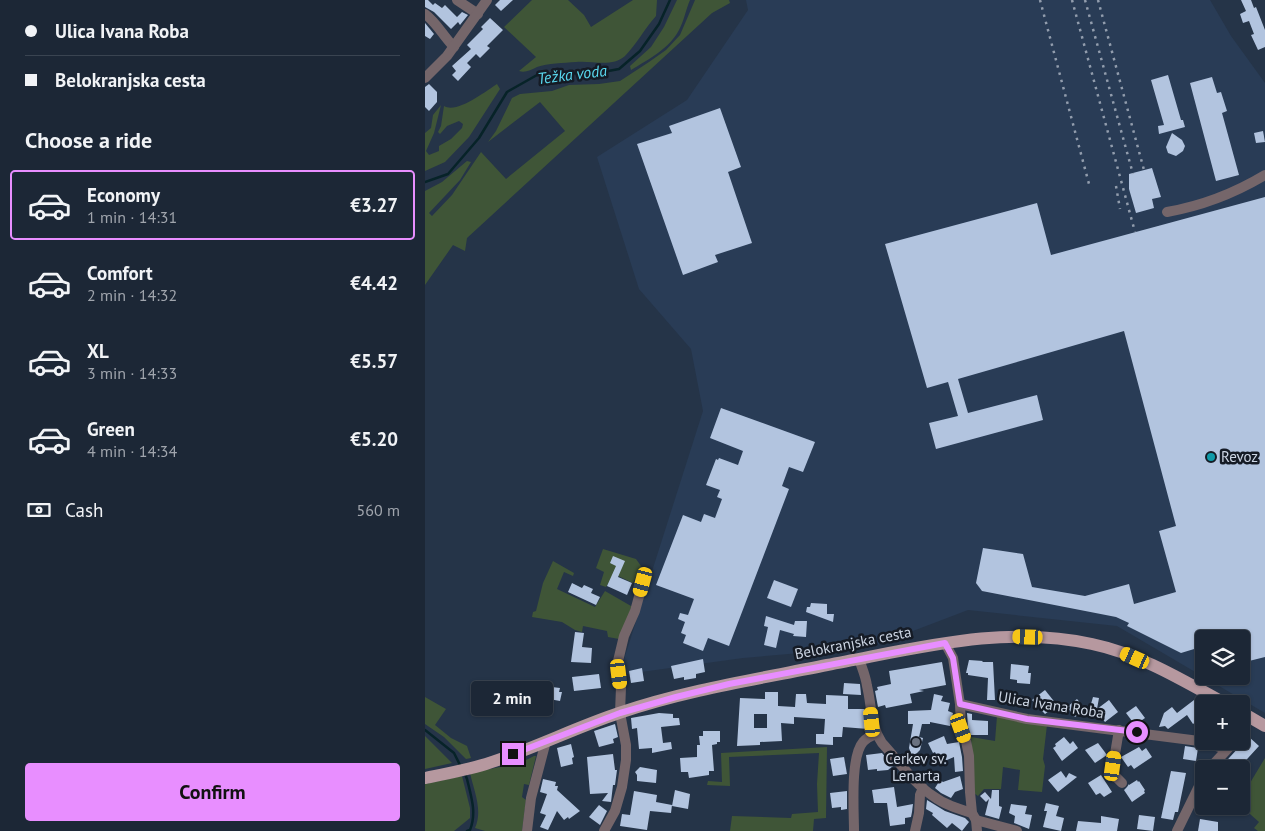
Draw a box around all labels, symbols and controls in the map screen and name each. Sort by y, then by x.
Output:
text: Ulica Ivana Roba [55,19,189,43]
water label: Težka voda [536,60,608,88]
text: Belokranjska cesta [55,68,206,92]
text: Choose a ride [25,126,152,154]
icon: car [27,183,72,228]
text: Economy [87,183,160,207]
text: €3.27 [350,193,398,217]
text: 1 min · 14:31 [87,207,177,227]
icon: car [27,261,72,306]
text: Comfort [87,261,153,285]
text: €4.42 [350,271,398,295]
text: 2 min · 14:32 [87,285,177,305]
icon: car [27,339,72,384]
text: XL [87,339,109,363]
text: €5.57 [350,349,398,373]
text: 3 min · 14:33 [87,363,177,383]
icon: car [27,417,72,462]
text: Green [87,417,135,441]
text: €5.20 [350,427,398,451]
text: 4 min · 14:34 [87,441,177,461]
place label: Revoz [1221,447,1258,466]
marker: Revoz [1205,451,1217,463]
icon: cash [25,496,53,524]
text: Cash [65,498,103,522]
text: 560 m [357,500,400,520]
car [631,566,654,598]
street label: Belokranjska cesta [793,622,913,663]
car [1012,629,1043,645]
map controls [1195,630,1250,815]
button: layers [1195,630,1250,685]
car [1118,645,1151,671]
car [609,658,628,690]
callout: 2 min [472,682,554,716]
street label: Ulica Ivana Roba [997,687,1105,722]
text: 2 min [492,688,532,708]
button: + [1195,695,1250,750]
car [862,706,881,738]
car [948,711,973,745]
route start [1126,721,1148,743]
marker: Cerkev sv. Lenarta [910,736,922,748]
route end [502,743,524,765]
place label: Cerkev sv. Lenarta [885,749,947,785]
car [1103,750,1122,782]
button: − [1195,760,1250,815]
button: Confirm [25,763,400,821]

